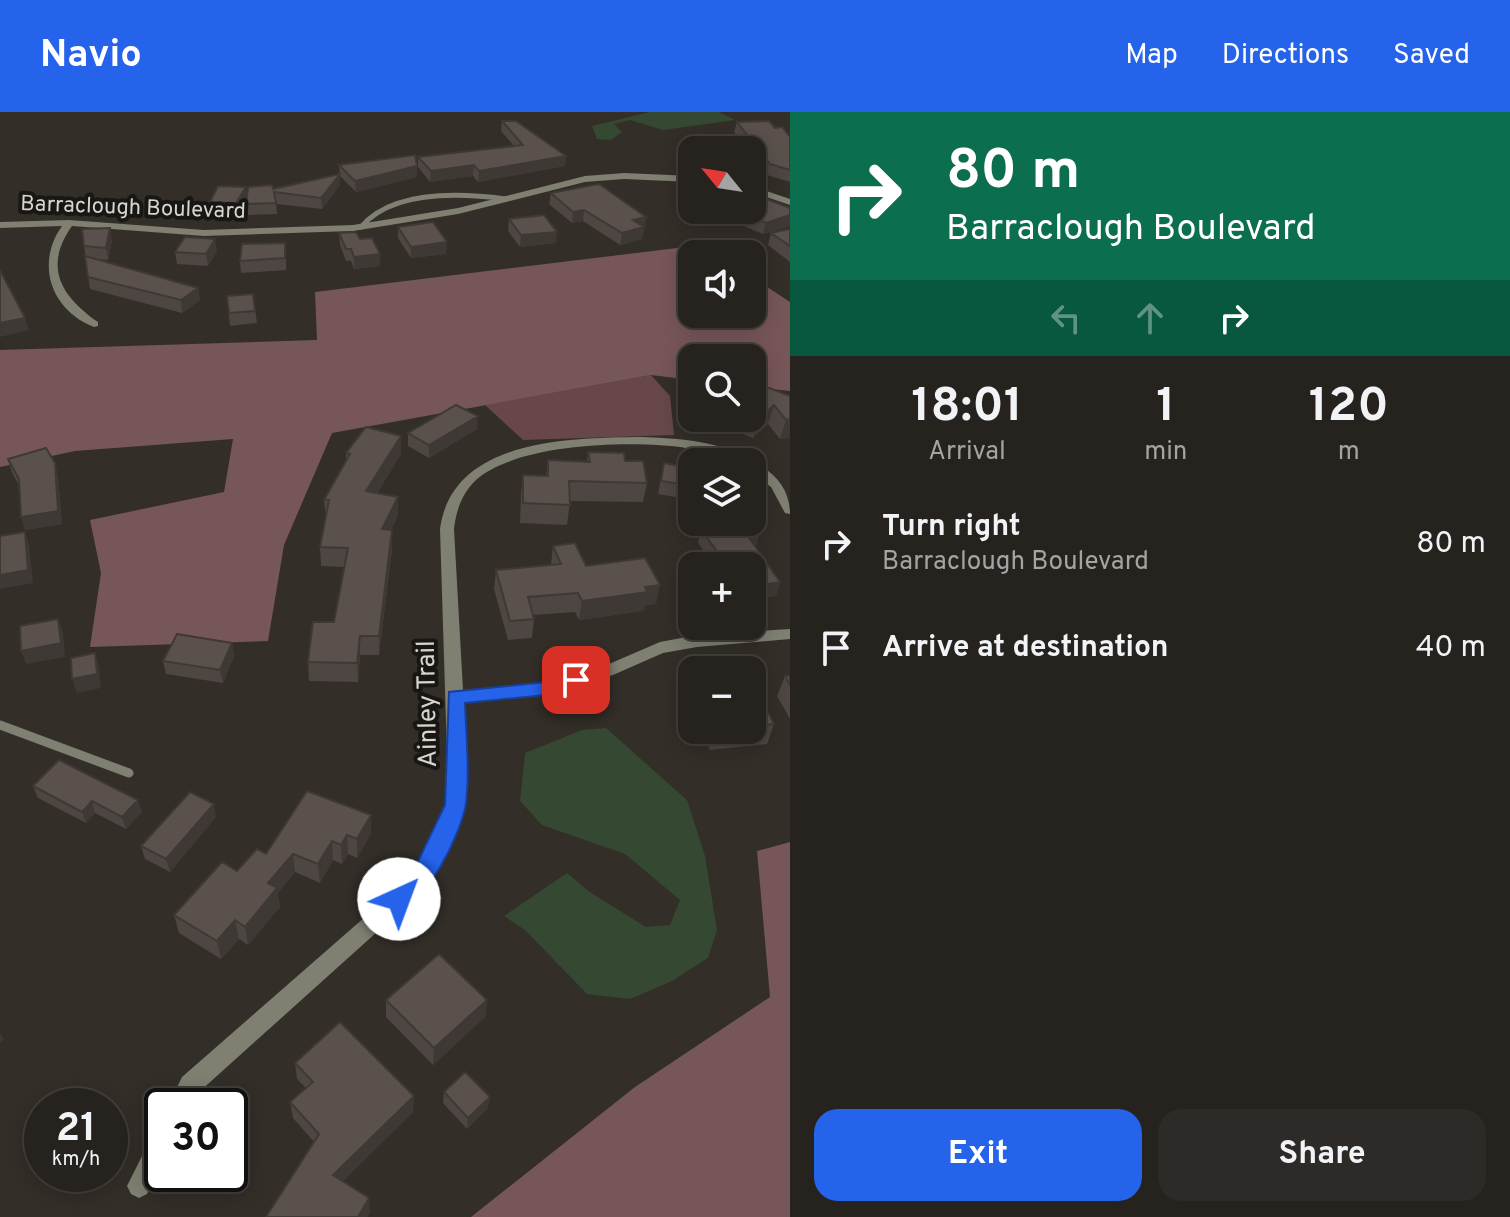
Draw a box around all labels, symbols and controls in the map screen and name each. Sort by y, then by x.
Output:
text: Navio [40,32,142,81]
text: Map [1125,38,1178,74]
text: Directions [1222,38,1349,74]
text: Saved [1393,38,1470,74]
north arrow [678,136,766,224]
map controls [678,136,766,744]
text: 80 m [946,138,1080,208]
icon: right [814,144,918,248]
street label: Barraclough Boulevard [20,191,246,226]
text: Barraclough Boulevard [946,207,1315,253]
button: sound [678,240,766,328]
icon: left [1044,296,1088,340]
icon: ahead [1128,296,1172,340]
icon: right [1212,296,1256,340]
button: search [678,344,766,432]
text: 18:01 [911,378,1023,438]
text: 1 [1156,378,1175,438]
text: 120 [1309,378,1389,438]
text: Arrival [928,436,1006,469]
text: min [1144,436,1187,469]
text: m [1338,436,1360,469]
button: layers [678,448,766,536]
text: Turn right [882,509,1020,546]
icon: right [814,522,858,566]
text: 80 m [1416,526,1486,563]
text: Barraclough Boulevard [882,546,1149,579]
button: + [678,552,766,640]
icon: arrive [814,626,858,670]
text: Arrive at destination [882,630,1168,667]
text: 40 m [1416,630,1486,667]
street label: Ainley Trail [411,640,446,768]
pin [542,646,610,714]
button: − [678,656,766,744]
icon: arrive [554,658,598,702]
position arrow [357,857,441,941]
speed limit sign: 30 [144,1088,248,1192]
text: 21 [56,1105,96,1155]
button: Exit [814,1109,1142,1201]
button: Share [1158,1109,1486,1201]
text: km/h [52,1147,100,1173]

